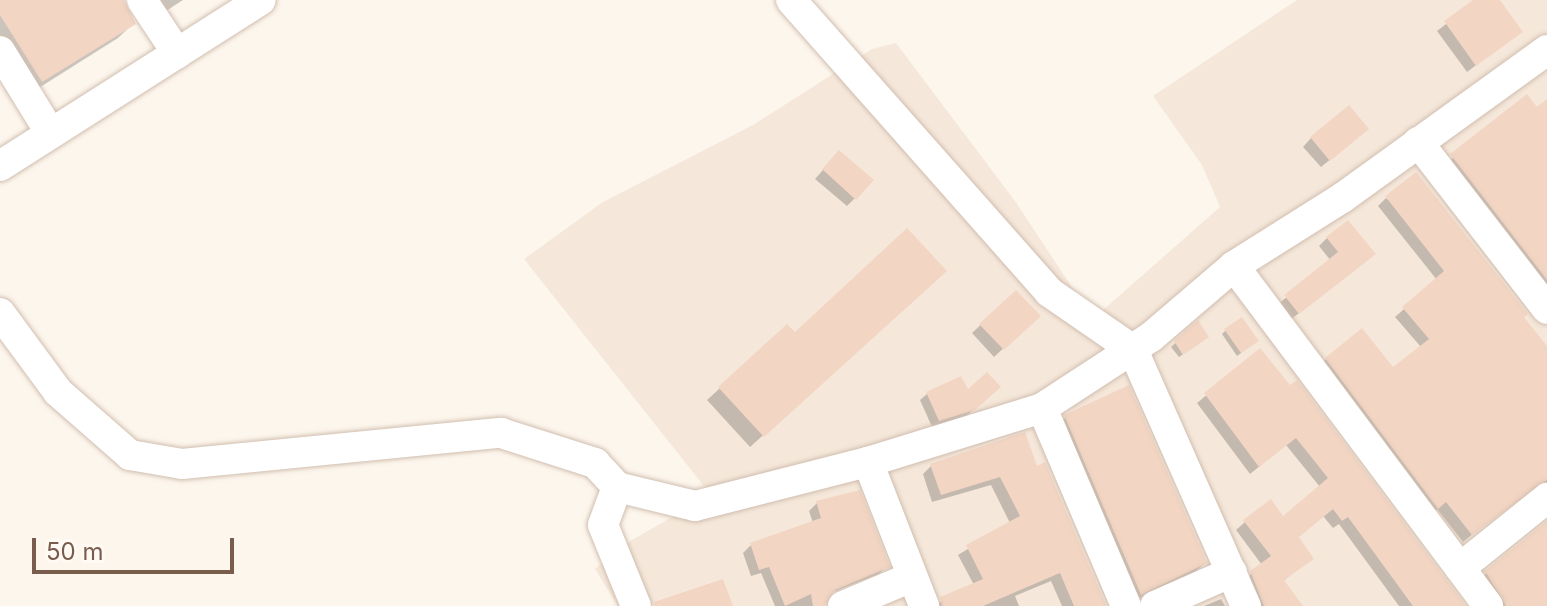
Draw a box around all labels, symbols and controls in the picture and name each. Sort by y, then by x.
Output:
scale bar [36,522,238,572]
text: 50 m [46,537,104,566]

